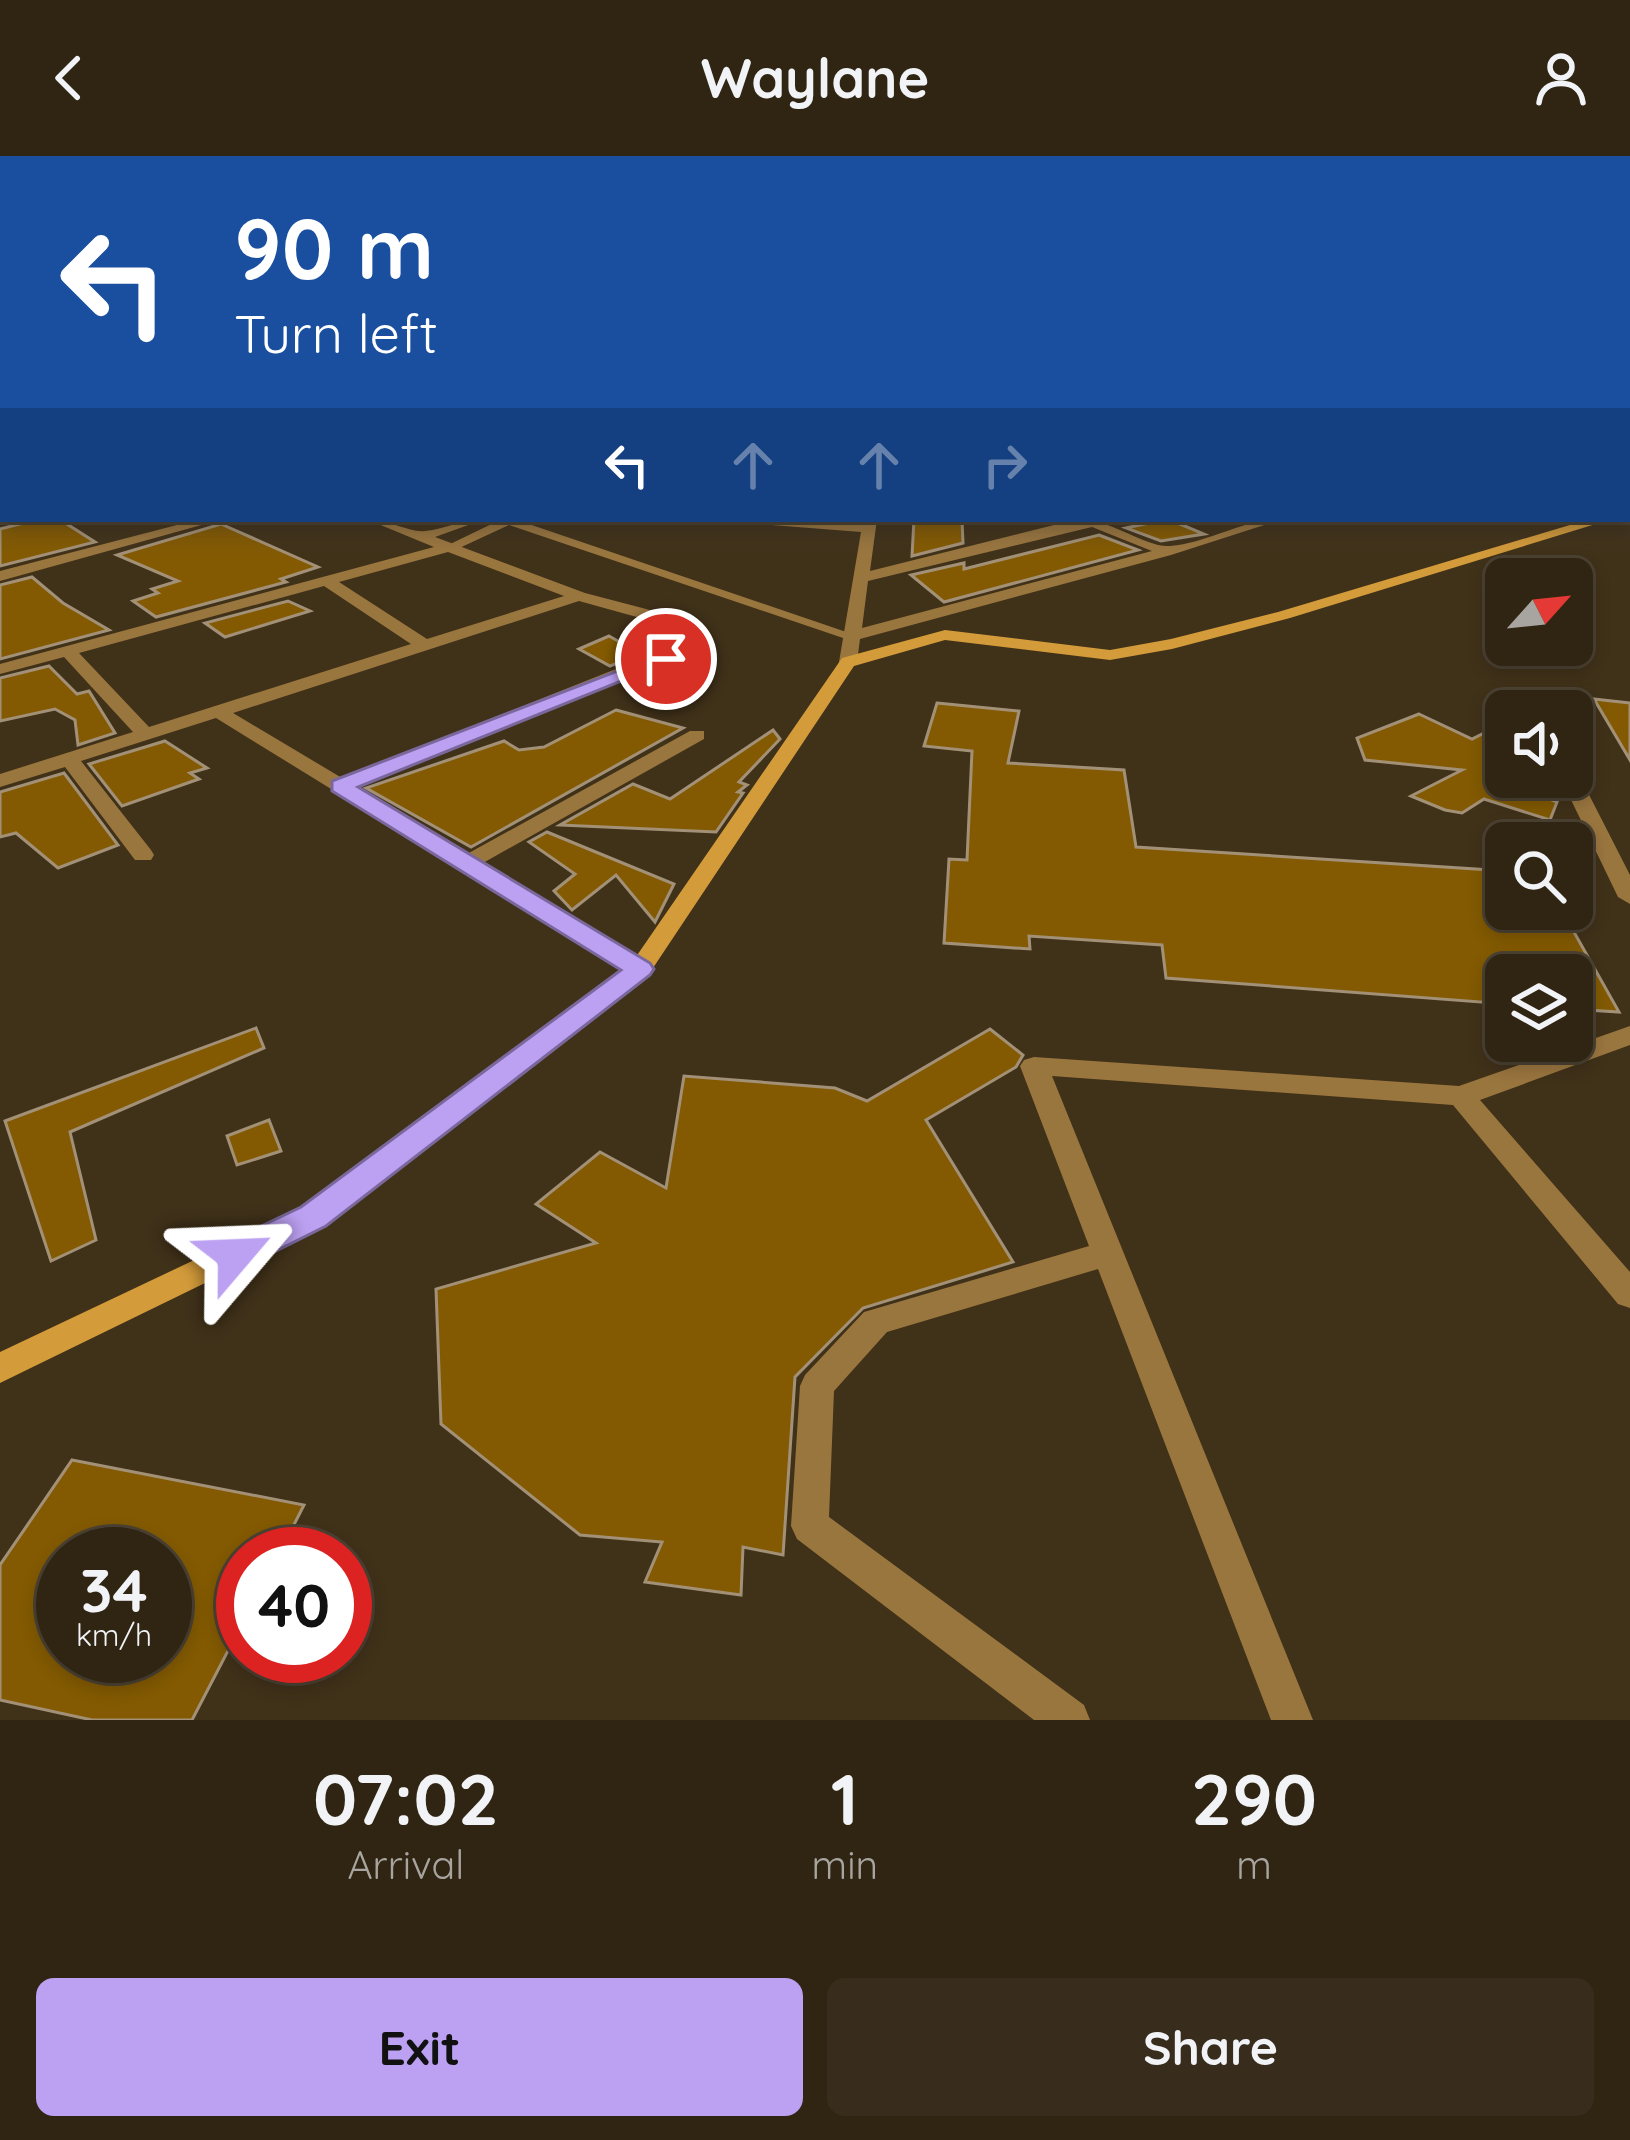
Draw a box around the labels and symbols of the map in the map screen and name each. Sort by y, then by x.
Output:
north arrow [1485,558,1593,666]
pin [615,608,717,710]
position arrow [172,1192,298,1318]
speed limit sign: 40 [216,1527,372,1683]

